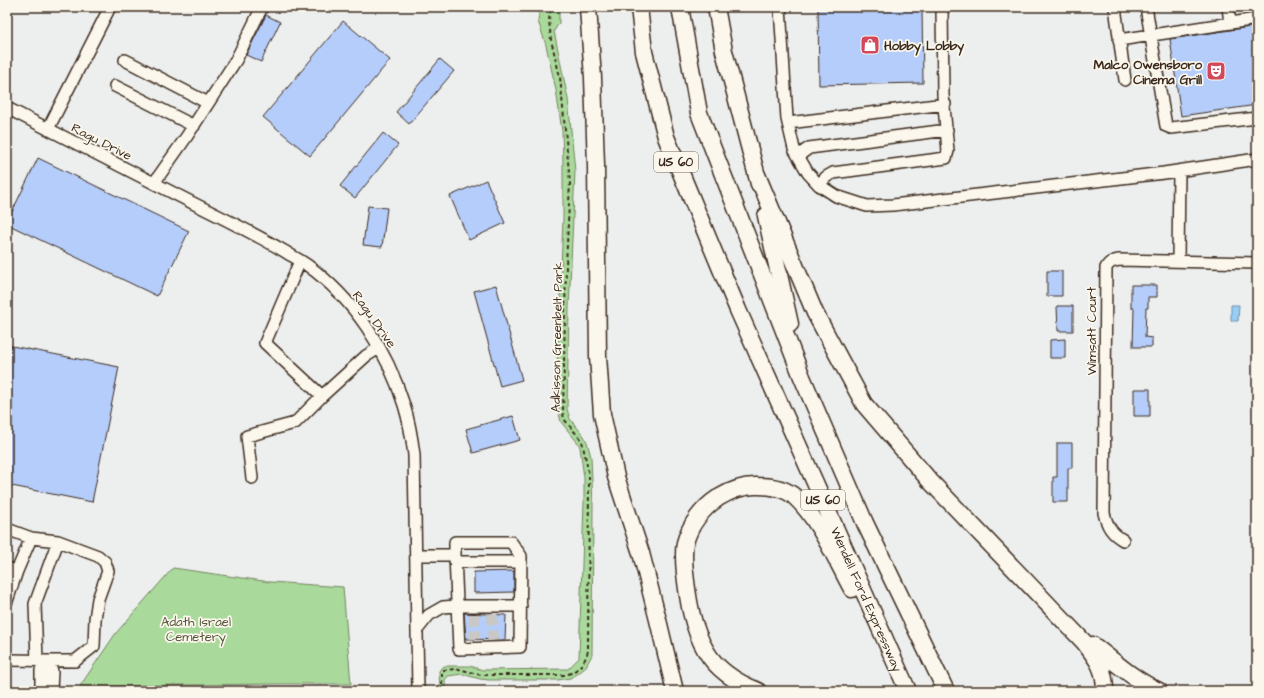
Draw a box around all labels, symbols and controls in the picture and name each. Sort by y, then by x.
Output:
shop icon: Hobby Lobby [859,34,881,56]
place label: Hobby Lobby [884,37,965,56]
place label: Malco Owensboro Cinema Grill [1093,56,1203,89]
theatre icon: Malco Owensboro Cinema Grill [1205,60,1227,82]
street label: Ragu Drive [68,119,135,166]
road number: US 60 [654,152,698,172]
street label: Adkisson Greenbelt Park [547,262,567,412]
street label: Wimsatt Court [1083,286,1101,375]
street label: Ragu Drive [347,287,400,352]
road number: US 60 [801,490,845,510]
street label: Wendell Ford Expressway [826,524,906,675]
park label: Adath Israel Cemetery [161,613,231,647]

